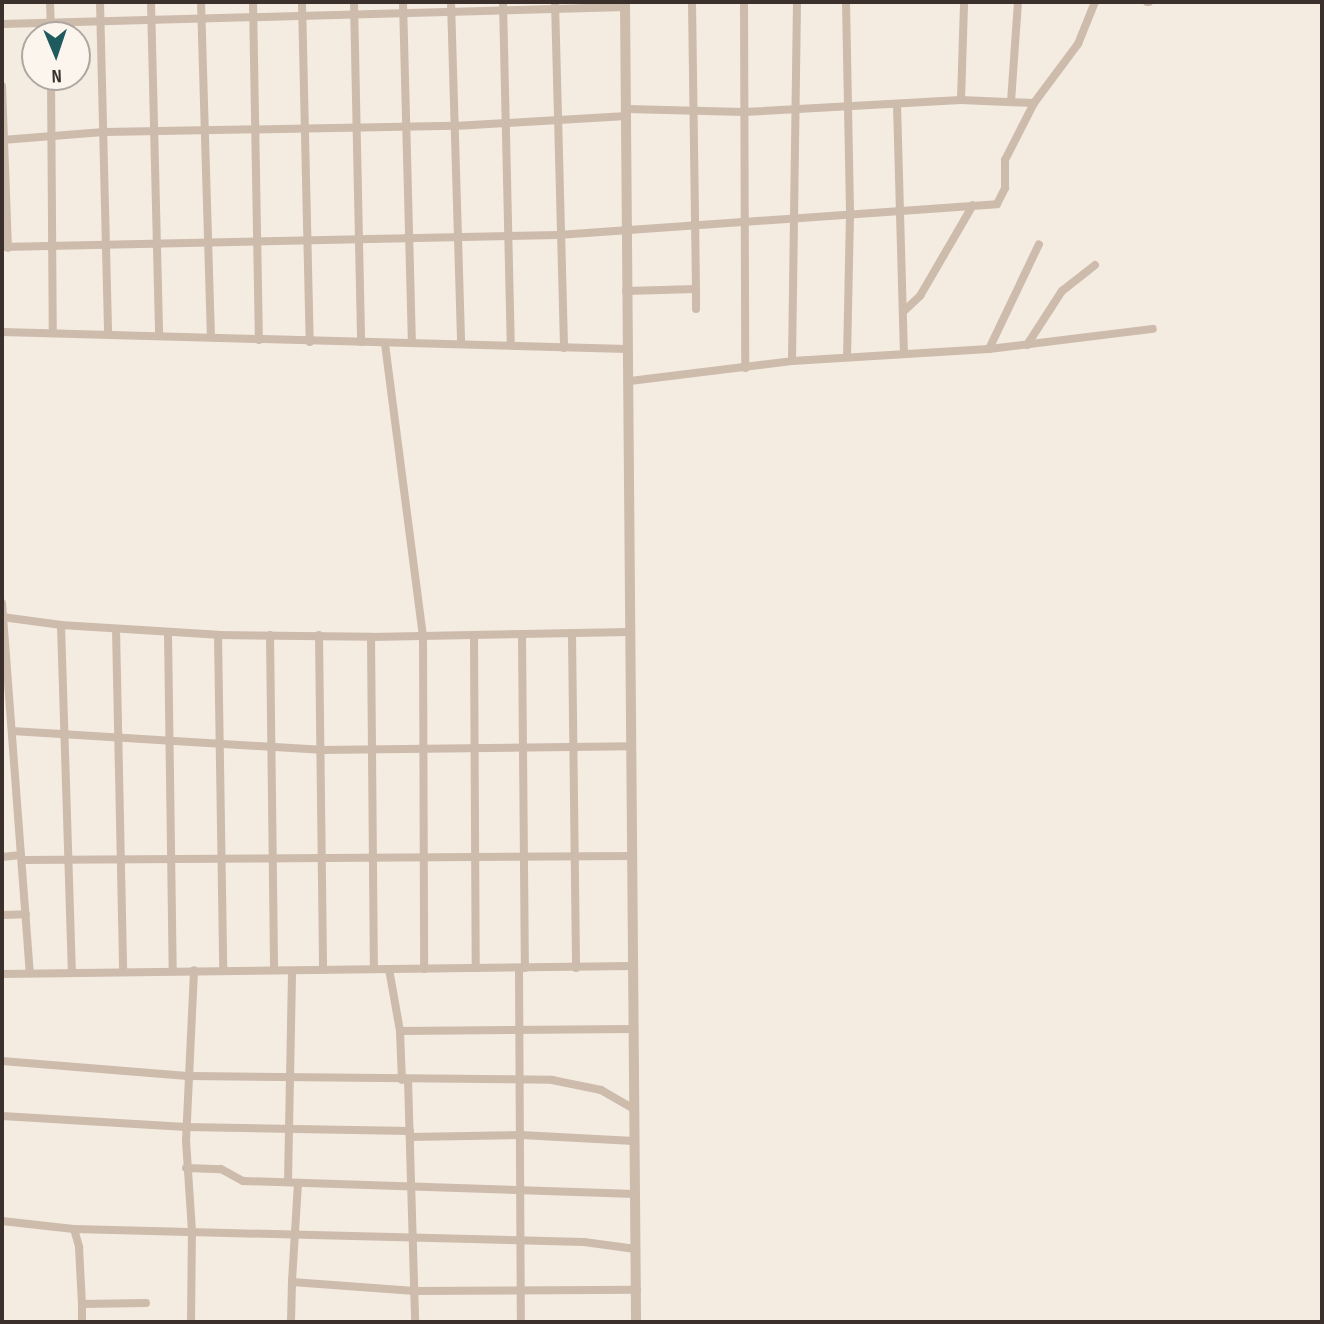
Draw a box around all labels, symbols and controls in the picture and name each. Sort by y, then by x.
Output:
north arrow [21,21,91,91]
text: N [51,64,62,87]

